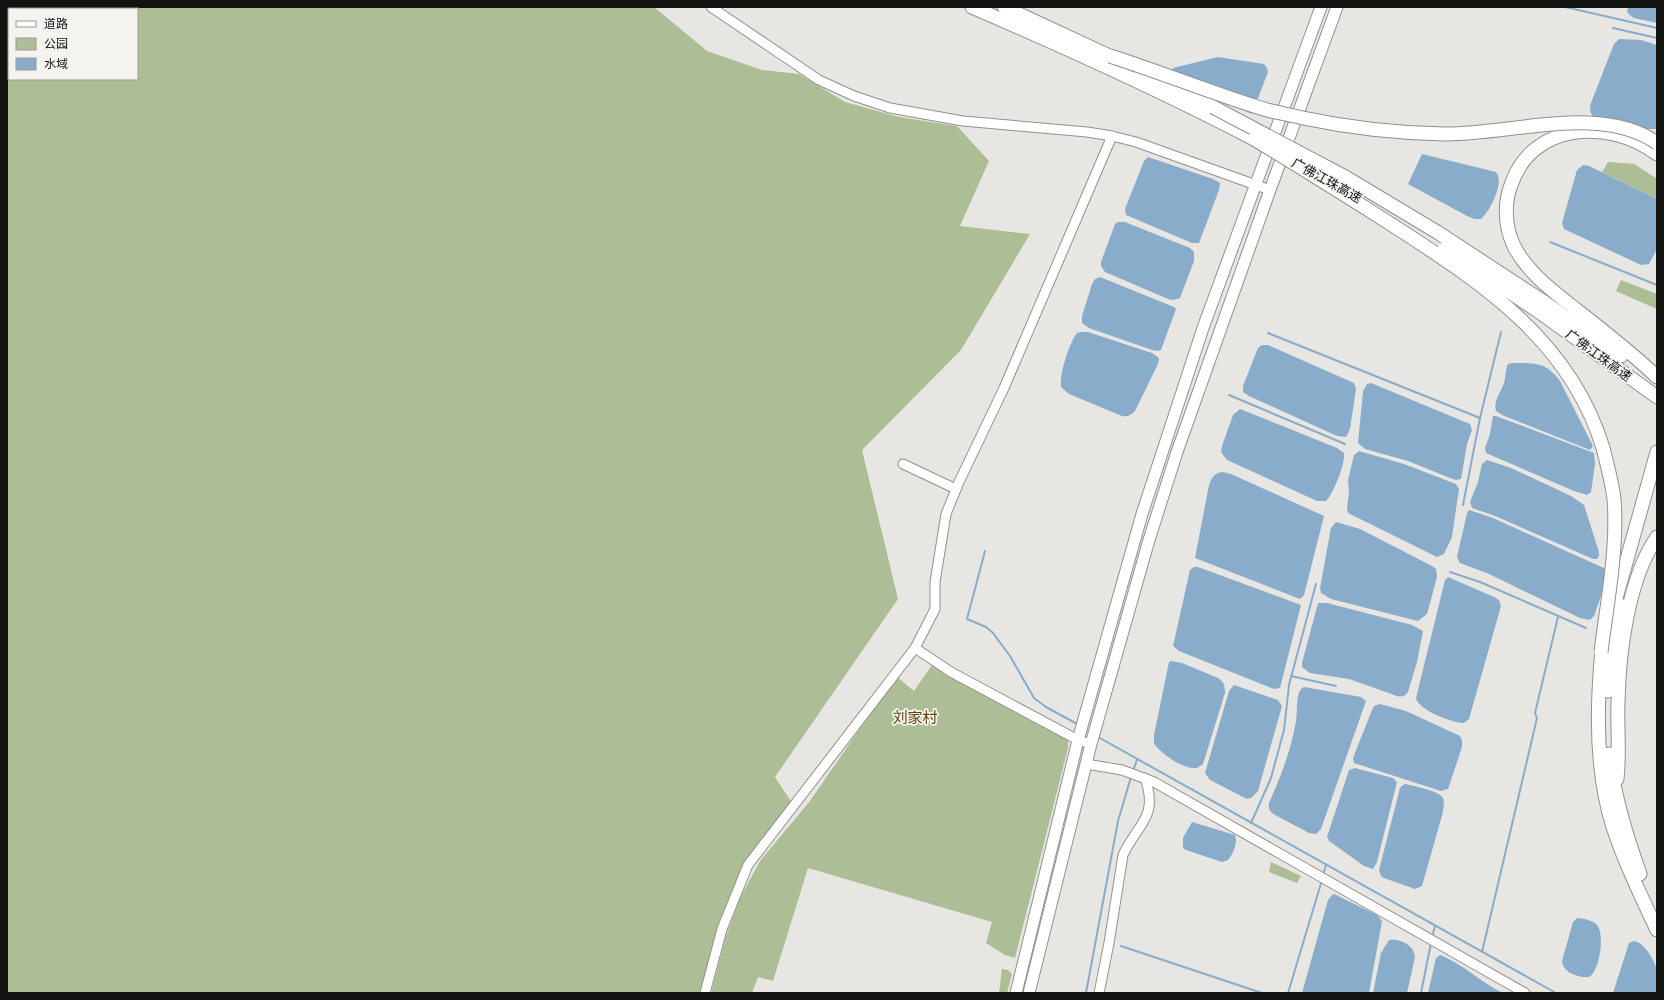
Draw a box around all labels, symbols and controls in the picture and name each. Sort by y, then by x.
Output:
legend [8,8,138,80]
text: 道路 [44,16,68,31]
text: 公园 [44,36,68,51]
text: 水域 [44,56,68,71]
street label: 广佛江珠高速 [1289,154,1365,206]
street label: 广佛江珠高速 [1563,326,1635,384]
district label: 刘家村 [892,708,938,726]

